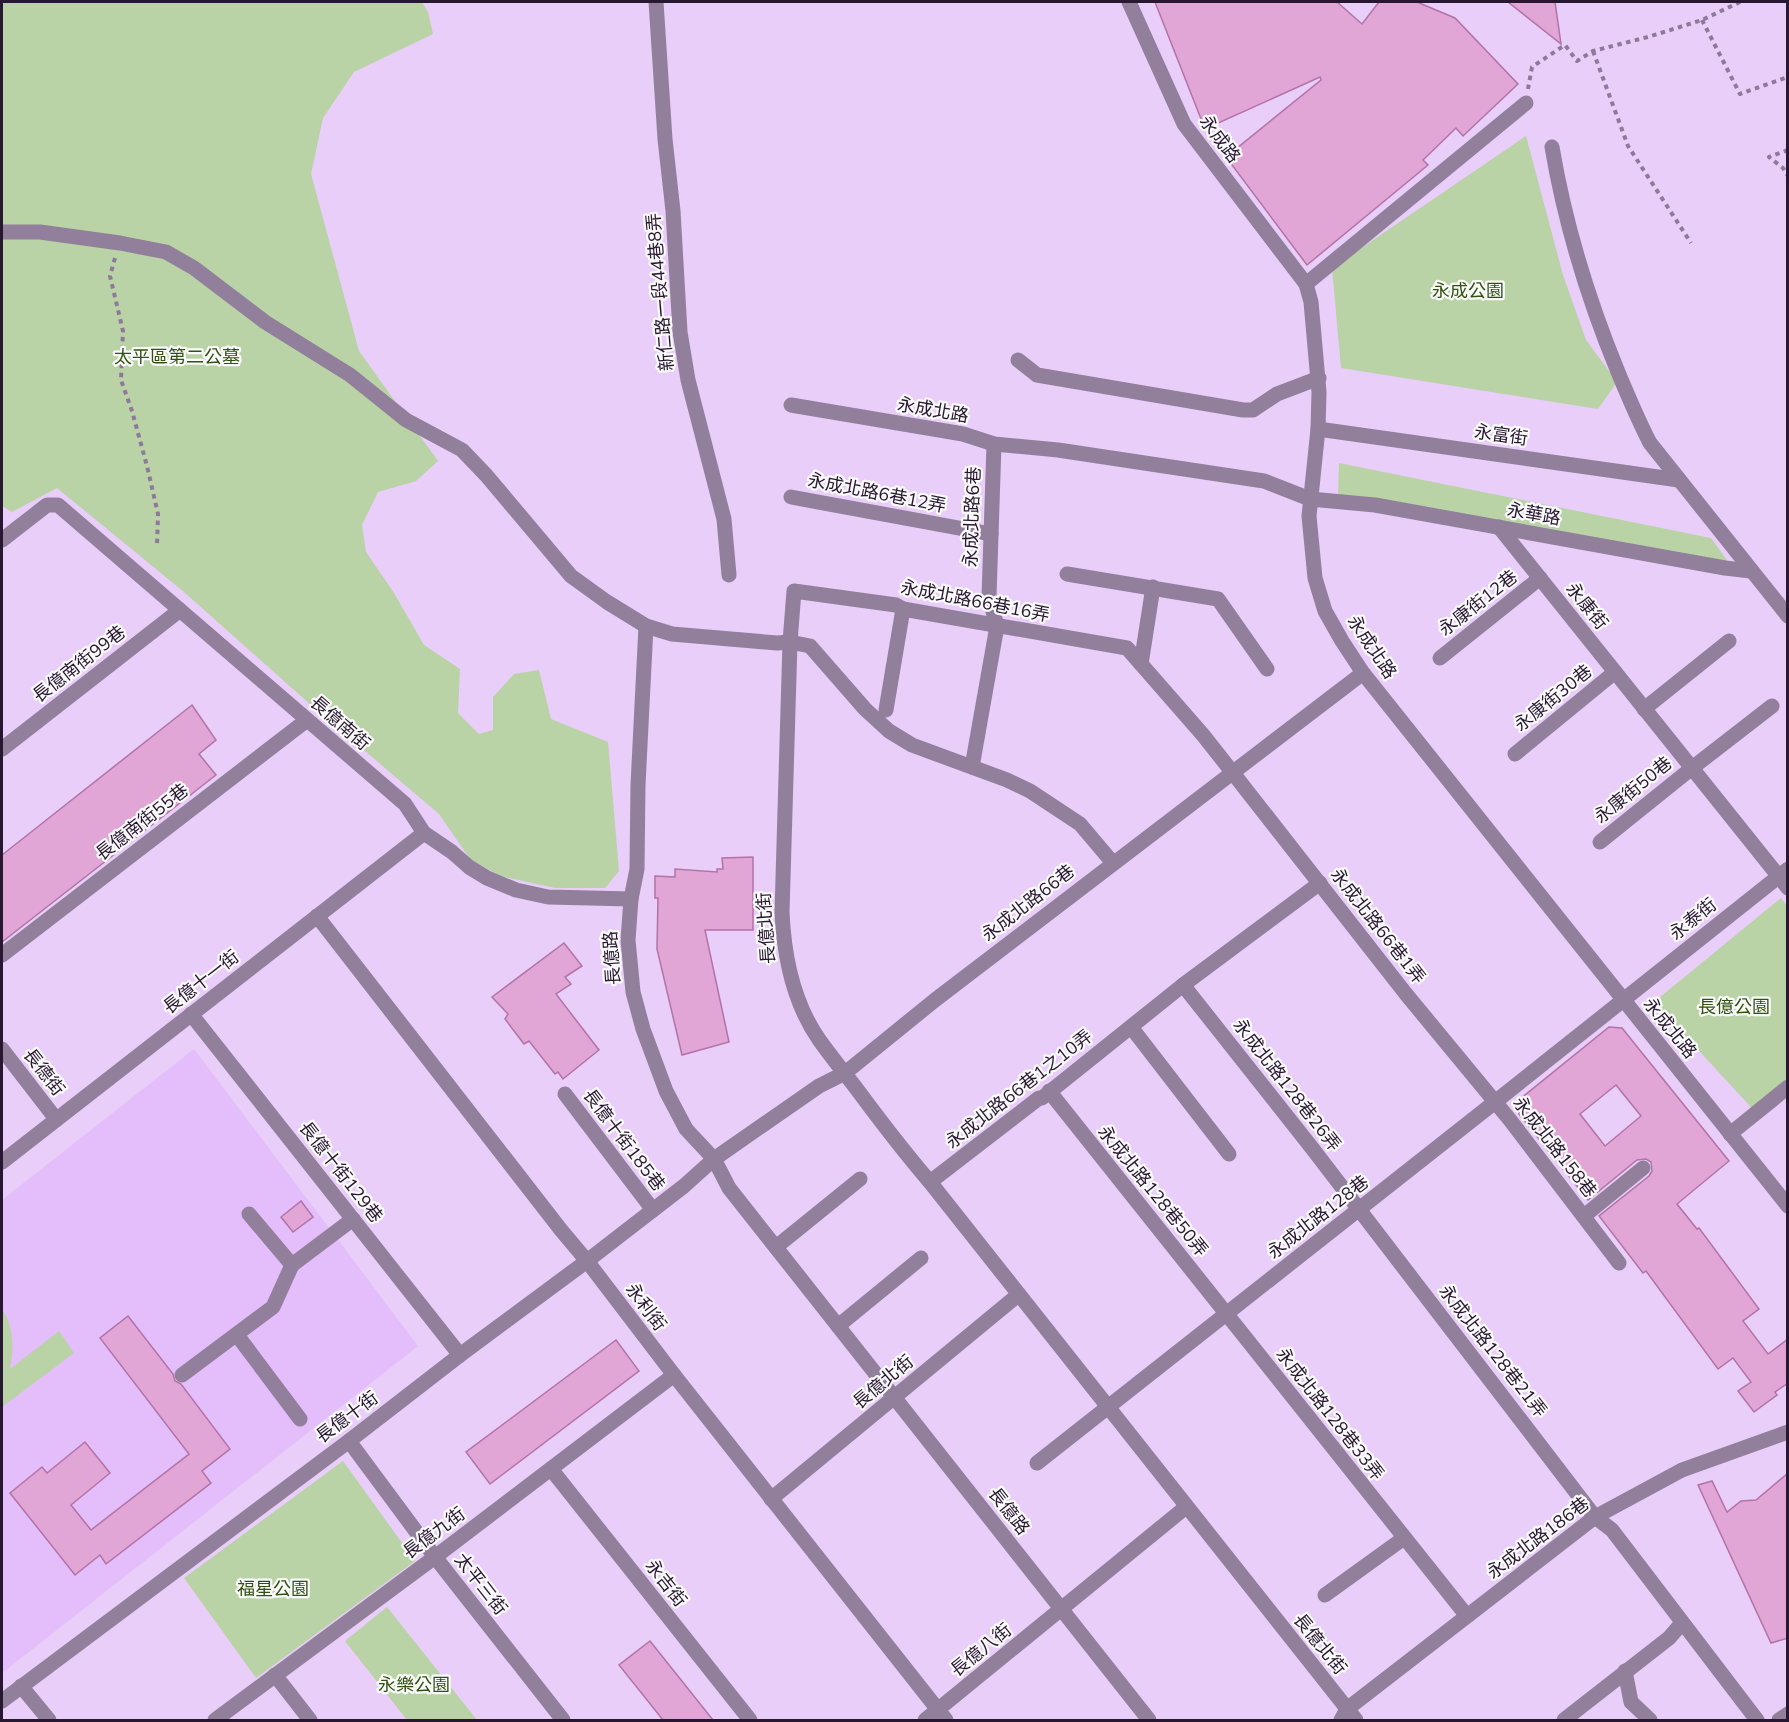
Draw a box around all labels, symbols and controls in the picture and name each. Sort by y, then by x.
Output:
street label: 永成路 [1194,110,1246,168]
street label: 新仁路一段44巷8弄 [641,212,679,372]
park label: 永成公園 [1432,279,1504,303]
park label: 太平區第二公墓 [114,345,240,369]
street label: 永成北路 [895,392,971,428]
street label: 永富街 [1473,419,1529,451]
street label: 永成北路6巷 [958,466,986,568]
street label: 永成北路6巷12弄 [806,468,948,518]
street label: 永華路 [1505,497,1563,531]
street label: 永康街12巷 [1434,565,1522,641]
street label: 永成北路66巷16弄 [898,575,1052,627]
street label: 永康街 [1561,577,1613,635]
street label: 永成北路 [1342,610,1402,684]
street label: 長億南街99巷 [28,620,130,708]
street label: 永康街30巷 [1509,659,1597,737]
street label: 長億南街 [305,690,375,756]
street label: 永康街50巷 [1589,751,1677,829]
street label: 長億南街55巷 [91,778,193,866]
street label: 永成北路66巷 [977,859,1079,947]
street label: 永成北路66巷1弄 [1325,863,1431,989]
street label: 長億北街 [752,891,780,965]
street label: 永泰街 [1664,893,1722,945]
street label: 長億路 [598,930,626,986]
street label: 長億十一街 [158,945,244,1019]
street label: 永成北路 [1638,992,1702,1064]
park label: 長億公園 [1698,995,1770,1019]
street label: 永成北路128巷26弄 [1228,1014,1346,1156]
street label: 永成北路66巷1之10弄 [941,1024,1097,1154]
street label: 長德街 [18,1043,70,1101]
street label: 長億十街185巷 [578,1084,670,1196]
street label: 永成北路158巷 [1508,1091,1602,1203]
street label: 長億十街129巷 [294,1116,388,1228]
street label: 永成北路128巷50弄 [1093,1120,1213,1262]
street label: 永成北路128巷 [1262,1170,1374,1264]
street label: 永利街 [620,1278,672,1336]
street label: 永成北路128巷21弄 [1434,1280,1552,1422]
street label: 永成北路128巷33弄 [1271,1343,1389,1485]
street label: 長億北街 [848,1350,918,1414]
street label: 長億十街 [311,1386,383,1448]
street label: 長億路 [983,1482,1035,1540]
street label: 永成北路186巷 [1482,1492,1594,1584]
street label: 長億九街 [398,1502,470,1564]
street label: 太平三街 [449,1548,513,1620]
street label: 永吉街 [640,1554,692,1612]
park label: 福星公園 [237,1577,309,1601]
street label: 長億北街 [1288,1608,1352,1680]
street label: 長億八街 [945,1618,1017,1682]
park label: 永樂公園 [378,1673,450,1697]

